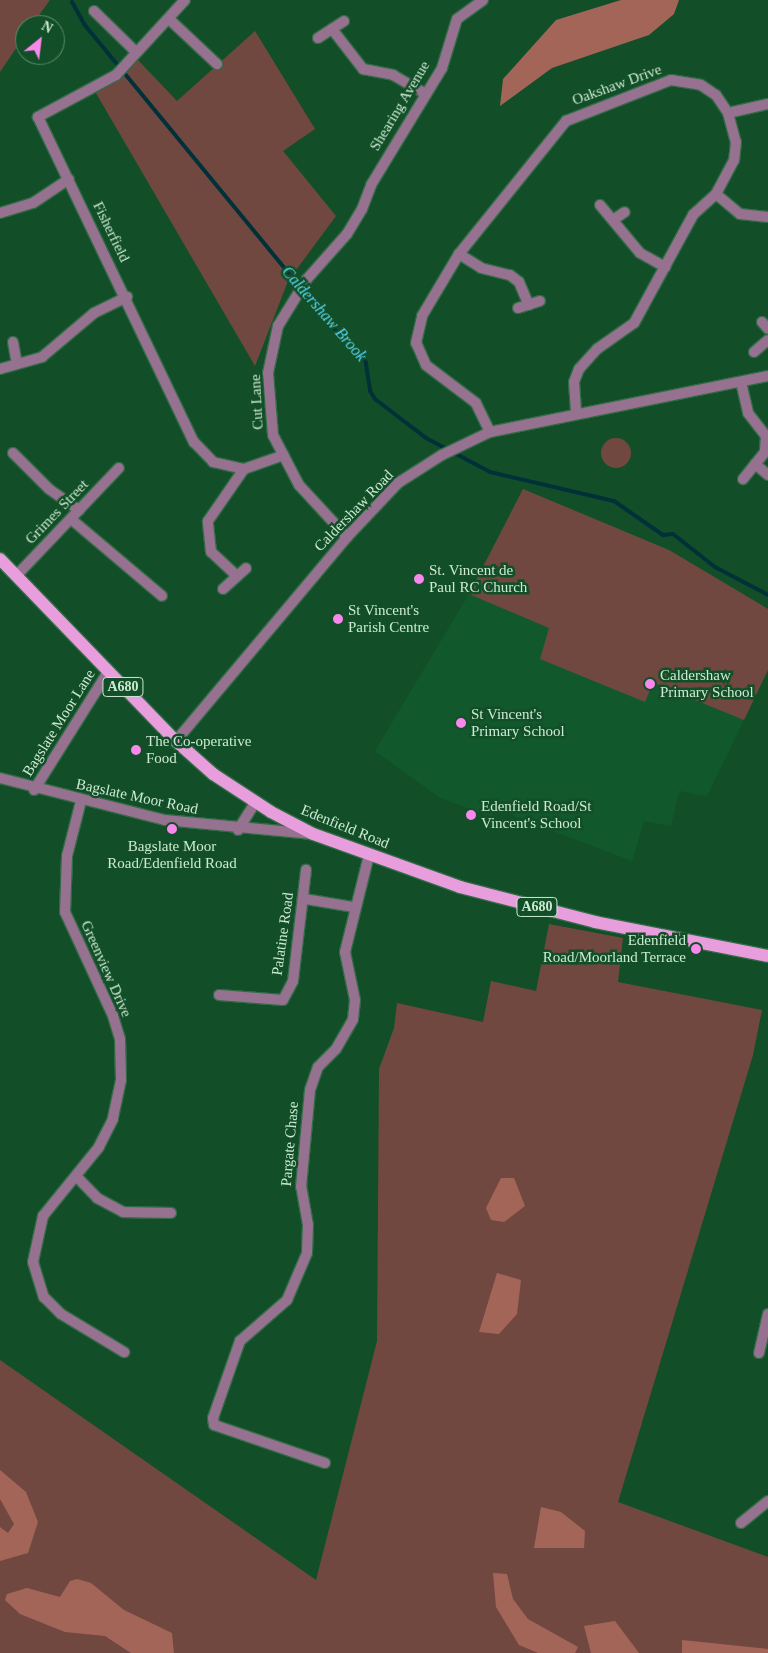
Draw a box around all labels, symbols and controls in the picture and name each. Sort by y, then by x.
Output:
north arrow [15,15,65,65]
text: N [39,18,55,36]
street label: Shearing Avenue [366,57,434,155]
street label: Oakshaw Drive [570,61,664,109]
street label: Fisherfield [89,199,133,265]
water label: Caldershaw Brook [277,262,371,366]
street label: Cut Lane [247,374,267,430]
street label: Caldershaw Road [311,467,397,555]
street label: Grimes Street [22,476,92,548]
place label: St. Vincent de Paul RC Church [429,561,527,596]
marker: St. Vincent de Paul RC Church [413,573,425,585]
place label: St Vincent's Parish Centre [348,601,429,636]
marker: St Vincent's Parish Centre [332,613,344,625]
street label: Bagslate Moor Lane [19,666,99,780]
place label: Caldershaw Primary School [660,666,754,701]
road number: A680 [102,676,144,699]
marker: Caldershaw Primary School [644,678,656,690]
place label: St Vincent's Primary School [471,705,565,740]
marker: St Vincent's Primary School [455,717,467,729]
place label: The Co-operative Food [146,732,251,767]
marker: The Co-operative Food [130,744,142,756]
street label: Bagslate Moor Road [74,775,200,819]
place label: Edenfield Road/St Vincent's School [481,797,591,832]
street label: Edenfield Road [298,801,392,853]
marker: Edenfield Road/St Vincent's School [465,809,477,821]
marker: Bagslate Moor Road/Edenfield Road [166,823,178,835]
place label: Bagslate Moor Road/Edenfield Road [107,837,237,872]
street label: Palatine Road [268,891,298,977]
road number: A680 [516,896,558,919]
street label: Greenview Drive [77,918,135,1020]
place label: Edenfield Road/Moorland Terrace [543,931,686,966]
marker: Edenfield Road/Moorland Terrace [690,943,702,955]
street label: Pargate Chase [277,1101,303,1187]

